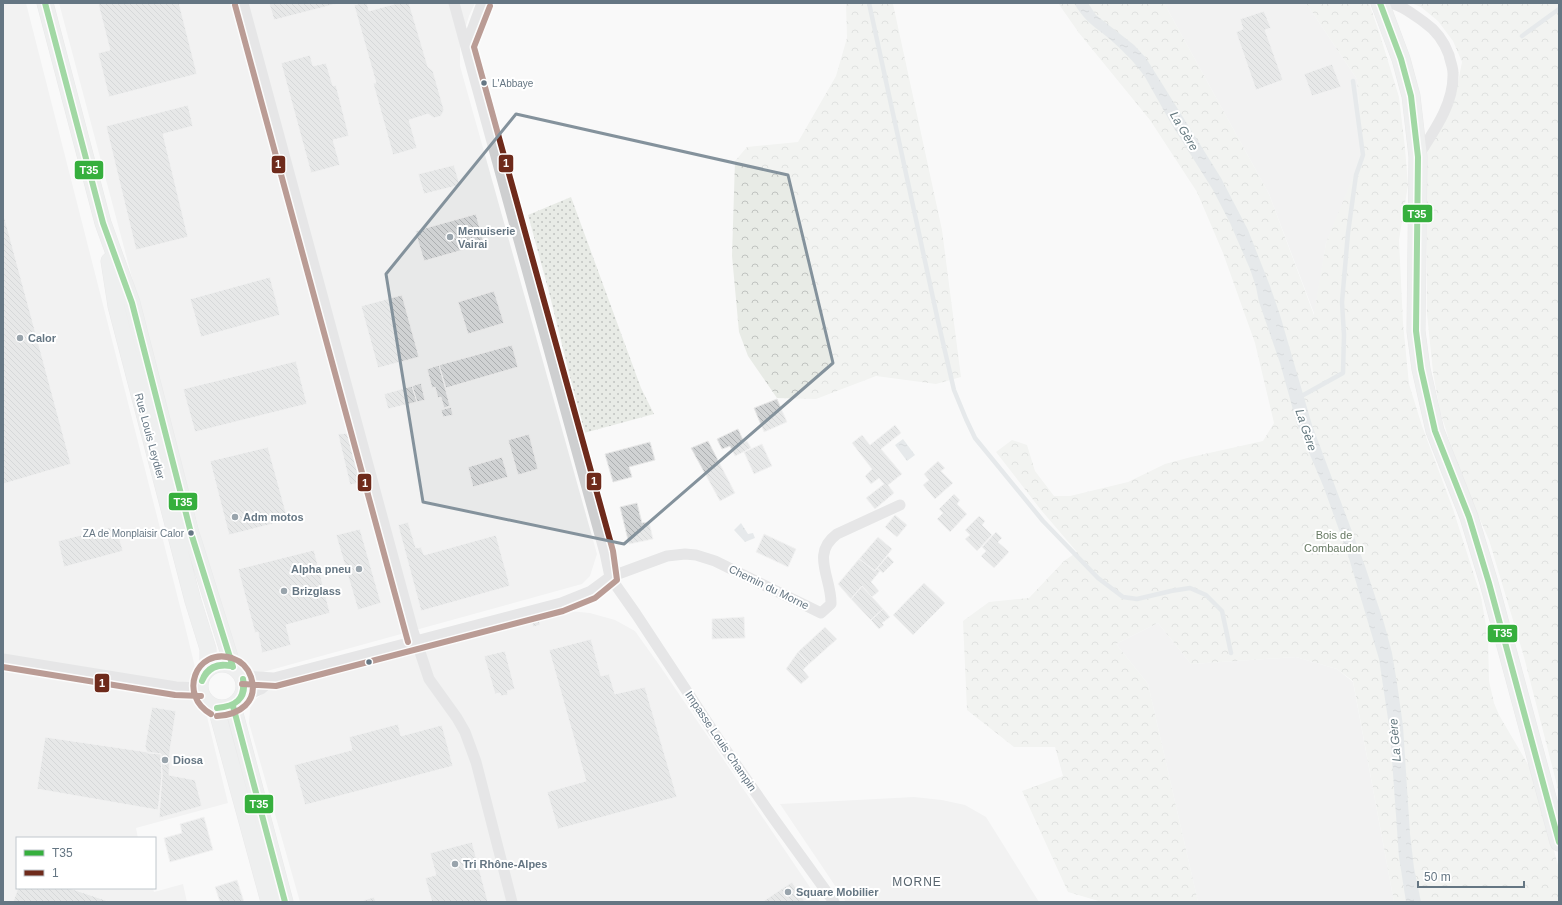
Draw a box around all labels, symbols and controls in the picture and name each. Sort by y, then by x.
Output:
marker: L'Abbaye [479,78,489,88]
place label: L'Abbaye [492,78,534,89]
water label: La Gère [1167,109,1201,153]
line badge: 1 [498,154,514,173]
line badge: 1 [271,155,286,174]
text: 1 [503,157,509,169]
text: 1 [275,158,281,170]
line badge: T35 [74,160,104,180]
text: T35 [80,164,98,176]
line badge: T35 [1402,204,1433,223]
text: T35 [1408,208,1426,220]
place label: Menuiserie Vairai [458,225,515,250]
marker: Menuiserie Vairai [445,232,455,242]
place label: Calor [28,332,57,344]
marker: Calor [15,333,25,343]
street label: Rue Louis Leydier [133,392,167,481]
water label: La Gère [1292,407,1320,453]
line badge: 1 [586,472,602,491]
line badge: 1 [357,473,372,492]
text: 1 [591,475,597,487]
text: 1 [362,477,368,489]
line badge: T35 [168,492,198,511]
text: T35 [174,496,192,508]
place label: Adm motos [243,511,304,523]
marker: Adm motos [230,512,240,522]
place label: ZA de Monplaisir Calor [83,528,185,539]
marker: ZA de Monplaisir Calor [186,528,196,538]
park label: Bois de Combaudon [1304,529,1364,554]
street label: Chemin du Morne [727,562,811,612]
place label: Alpha pneu [291,563,351,575]
marker: Alpha pneu [354,564,364,574]
place label: Brizglass [292,585,341,597]
marker: Brizglass [279,586,289,596]
line badge: T35 [1487,624,1518,643]
text: T35 [1494,627,1512,639]
unlabelled marker [364,657,374,667]
line badge: 1 [94,673,110,693]
text: 1 [99,677,105,689]
street label: Impasse Louis Champin [683,689,759,793]
water label: La Gère [1386,717,1404,762]
place label: Diosa [173,754,204,766]
marker: Diosa [160,755,170,765]
line badge: T35 [244,794,274,814]
text: T35 [250,798,268,810]
legend [16,837,156,889]
text: T35 [52,846,73,860]
place label: Tri Rhône-Alpes [463,858,547,870]
marker: Tri Rhône-Alpes [450,859,460,869]
scale bar [1418,863,1524,889]
text: 1 [52,866,59,880]
text: 50 m [1424,870,1451,884]
district label: MORNE [892,875,942,889]
place label: Square Mobilier [796,886,879,898]
marker: Square Mobilier [783,887,793,897]

